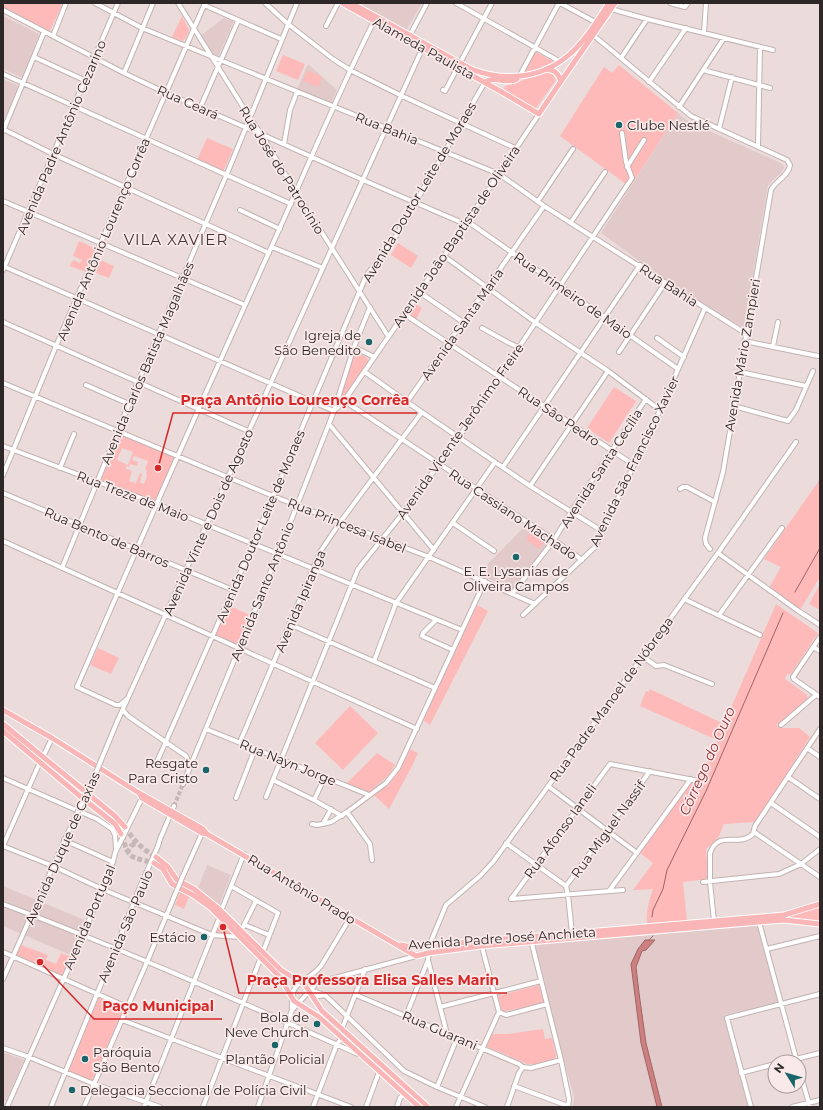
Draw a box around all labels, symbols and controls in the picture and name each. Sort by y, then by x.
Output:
street label: Alameda Paulista [370,13,478,83]
street label: Avenida Padre Antônio Cezarino [13,37,109,237]
street label: Rua Ceará [155,81,221,123]
street label: Avenida Doutor Leite de Moraes [359,99,479,285]
street label: Rua José do Patrocínio [236,103,328,237]
street label: Rua Bahia [353,108,421,148]
place label: Clube Nestlé [627,117,710,133]
marker: Clube Nestlé [614,120,624,130]
street label: Avenida Antônio Lourenço Corrêa [53,135,153,343]
street label: Avenida João Baptista de Oliveira [389,142,523,330]
district label: VILA XAVIER [124,230,228,249]
street label: Rua Primeiro de Maio [511,248,635,342]
street label: Avenida Carlos Batista Magalhães [97,259,197,467]
street label: Rua Bahia [637,260,701,310]
street label: Avenida Santa Maria [417,265,507,383]
street label: Avenida Mário Zampieri [721,277,763,433]
place label: Igreja de São Benedito [274,327,361,358]
marker: Igreja de São Benedito [364,337,374,347]
street label: Avenida Vicente Jerônimo Freire [393,340,527,522]
street label: Avenida São Francisco Xavier [586,373,682,549]
street label: Rua São Pedro [515,383,603,449]
callout: Praça Antônio Lourenço Corrêa [173,387,417,413]
text: Praça Antônio Lourenço Corrêa [181,391,409,409]
street label: Avenida Santa Cecília [557,406,645,530]
street label: Avenida Vinte e Dois de Agosto [159,426,257,618]
street label: Avenida Doutor Leite de Moraes [212,427,308,625]
street label: Rua Cassiano Machado [446,465,580,563]
street label: Rua Treze de Maio [75,467,191,525]
street label: Rua Princesa Isabel [285,494,409,556]
street label: Rua Bento de Barros [42,503,172,571]
street label: Avenida Santo Antônio [227,519,297,663]
street label: Avenida Ipiranga [271,547,329,655]
marker: E. E. Lysanias de Oliveira Campos [511,552,521,562]
place label: E. E. Lysanias de Oliveira Campos [463,563,569,594]
street label: Rua Padre Manoel de Nóbrega [546,613,676,785]
water label: Córrego do Ouro [675,704,739,818]
street label: Rua Nayn Jorge [237,735,339,789]
place label: Resgate Para Cristo [128,755,198,786]
marker: Resgate Para Cristo [201,765,211,775]
street label: Avenida Duque de Caxias [21,769,103,927]
street label: Rua Miguel Nassif [567,777,649,881]
street label: Rua Afonso Ianeli [520,781,600,881]
street label: Rua Antônio Prado [245,851,359,927]
street label: Avenida Portugal [60,862,118,972]
street label: Avenida São Paulo [94,868,156,984]
street label: Avenida Padre José Anchieta [408,923,596,953]
place label: Estácio [150,929,196,945]
marker: Estácio [199,932,209,942]
callout: Praça Professora Elisa Salles Marin [239,967,507,993]
text: Praça Professora Elisa Salles Marin [247,971,499,989]
callout: Paço Municipal [94,993,222,1019]
text: Paço Municipal [102,997,214,1015]
street label: Rua Guarani [400,1007,480,1053]
place label: Bola de Neve Church [225,1009,309,1040]
marker: Bola de Neve Church [312,1019,322,1029]
marker: Plantão Policial [270,1040,280,1050]
place label: Paróquia São Bento [93,1044,160,1075]
place label: Plantão Policial [225,1051,325,1067]
marker: Paróquia São Bento [80,1054,90,1064]
north arrow [767,1054,807,1094]
text: N [771,1060,787,1076]
place label: Delegacia Seccional de Polícia Civil [80,1082,307,1098]
marker: Delegacia Seccional de Polícia Civil [67,1085,77,1095]

